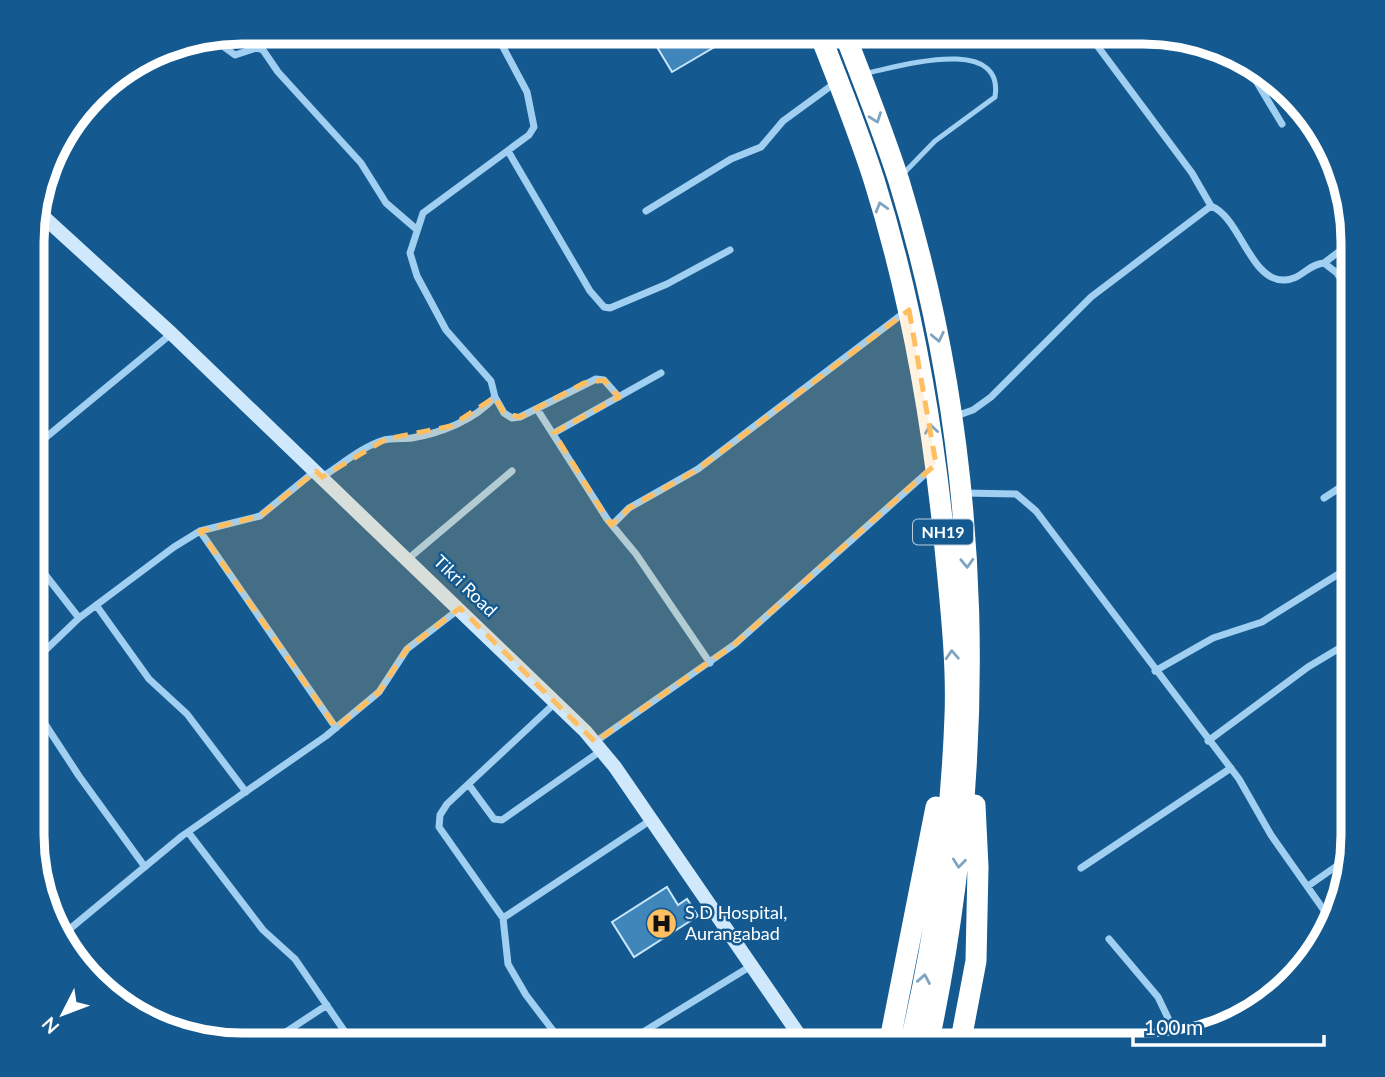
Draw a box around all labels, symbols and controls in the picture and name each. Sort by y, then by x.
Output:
one-way arrow [868,112,882,124]
one-way arrow [875,201,890,213]
one-way arrow [930,331,945,343]
one-way arrow [924,423,939,435]
road number: NH19 [913,520,973,544]
street label: Tikri Road [429,550,502,621]
one-way arrow [960,557,975,568]
one-way arrow [945,650,960,661]
one-way arrow [952,857,967,869]
place label: S D Hospital, Aurangabad [685,901,787,944]
hospital icon: S D Hospital, Aurangabad [645,906,679,940]
one-way arrow [916,973,931,985]
north arrow [28,979,98,1049]
scale bar [1133,1004,1324,1048]
text: N [37,1013,63,1039]
text: 100 m [1144,1014,1203,1039]

